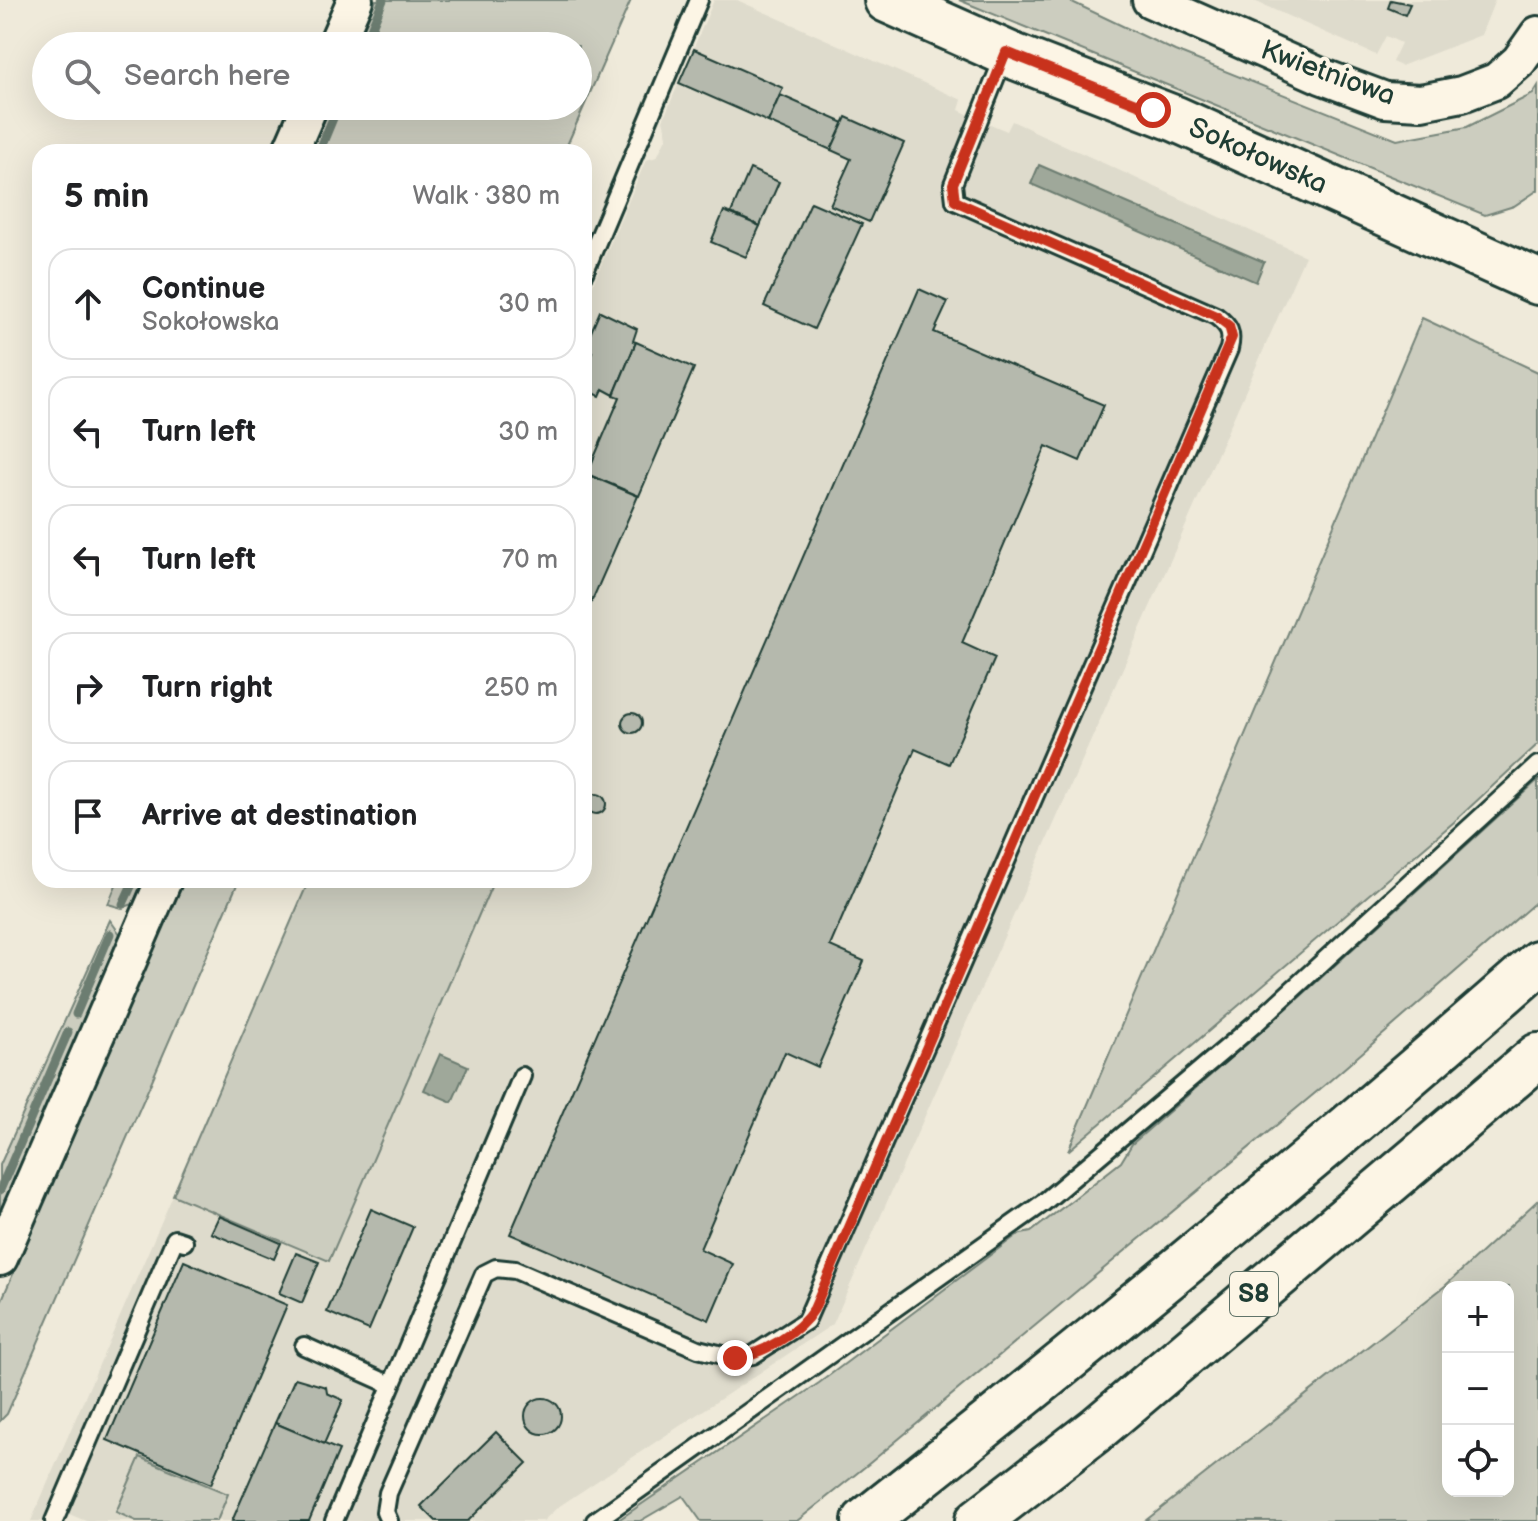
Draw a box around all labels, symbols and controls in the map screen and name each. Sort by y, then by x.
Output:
search box [32,32,592,120]
street label: Kwietniowa [1256,33,1400,113]
icon: search [60,54,104,98]
text: Search here [124,58,290,94]
route start [1135,92,1171,128]
street label: Sokołowska [1184,111,1332,201]
text: 5 min [64,176,149,217]
text: Walk · 380 m [413,181,560,212]
text: Continue [142,271,265,307]
icon: ahead [66,282,110,326]
text: 30 m [498,289,558,320]
text: Sokołowska [142,307,280,338]
icon: left [66,410,110,454]
text: Turn left [142,414,256,450]
text: 30 m [498,417,558,448]
icon: left [66,538,110,582]
text: Turn left [142,542,256,578]
text: 70 m [501,545,558,576]
icon: right [66,666,110,710]
text: Turn right [142,670,273,706]
text: 250 m [484,673,558,704]
icon: arrive [66,794,110,838]
text: Arrive at destination [142,798,418,834]
road number: S8 [1230,1272,1278,1316]
map controls [1442,1281,1514,1497]
button: + [1442,1281,1514,1353]
route end [717,1340,753,1376]
button: − [1442,1353,1514,1425]
button: locate [1442,1425,1514,1497]

